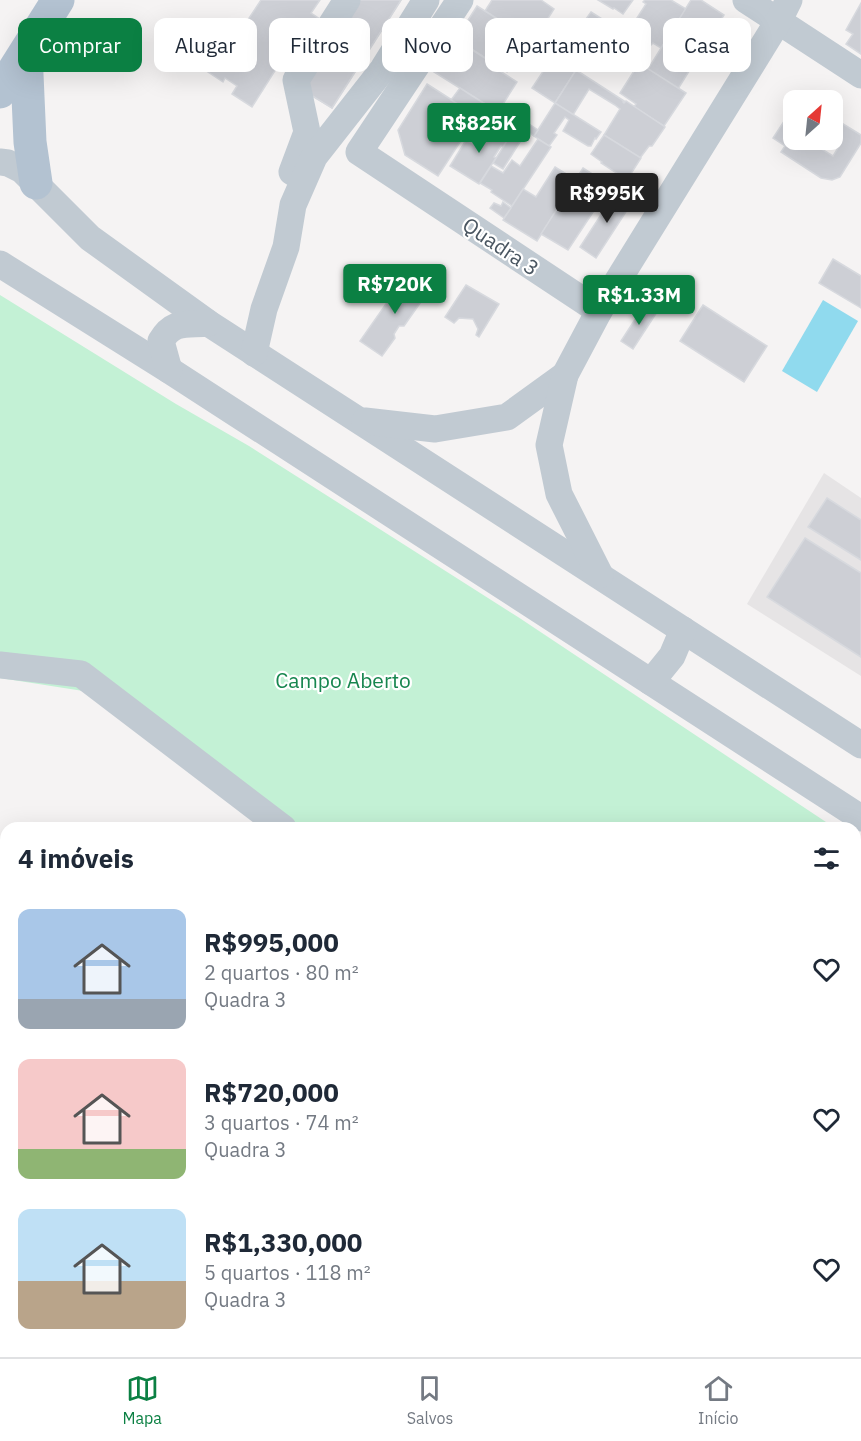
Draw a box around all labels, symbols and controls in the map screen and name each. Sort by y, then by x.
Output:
chip: Comprar [18,18,142,72]
chip: Alugar [154,18,257,72]
chip: Filtros [269,18,370,72]
chip: Novo [382,18,473,72]
chip: Apartamento [485,18,651,72]
chip: Casa [663,18,751,72]
north arrow [783,90,843,150]
map controls [783,90,843,150]
pin: R$825K [430,103,528,154]
text: R$825K [441,109,517,136]
pin: R$995K [558,173,656,224]
text: R$995K [569,179,645,206]
street label: Quadra 3 [457,210,545,282]
pin: R$720K [346,264,444,315]
text: R$720K [357,270,433,297]
pin: R$1.33M [584,275,694,326]
text: R$1.33M [597,281,681,308]
park label: Campo Aberto [275,666,411,694]
text: 4 imóveis [18,841,134,875]
icon: filters [810,842,843,875]
text: R$995,000 [204,925,339,959]
icon: home [66,933,138,1005]
icon: heart [810,953,843,986]
text: 2 quartos · 80 m² [204,959,359,986]
text: Quadra 3 [204,986,286,1013]
text: R$720,000 [204,1075,339,1109]
icon: home [66,1083,138,1155]
icon: heart [810,1103,843,1136]
text: 3 quartos · 74 m² [204,1109,359,1136]
text: Quadra 3 [204,1136,286,1163]
text: R$1,330,000 [204,1225,362,1259]
icon: home [66,1233,138,1305]
icon: heart [810,1253,843,1286]
text: 5 quartos · 118 m² [204,1259,371,1286]
text: Quadra 3 [204,1286,286,1313]
tab: Mapa [122,1372,162,1428]
tab: Salvos [407,1372,453,1428]
tab: Início [698,1372,739,1428]

